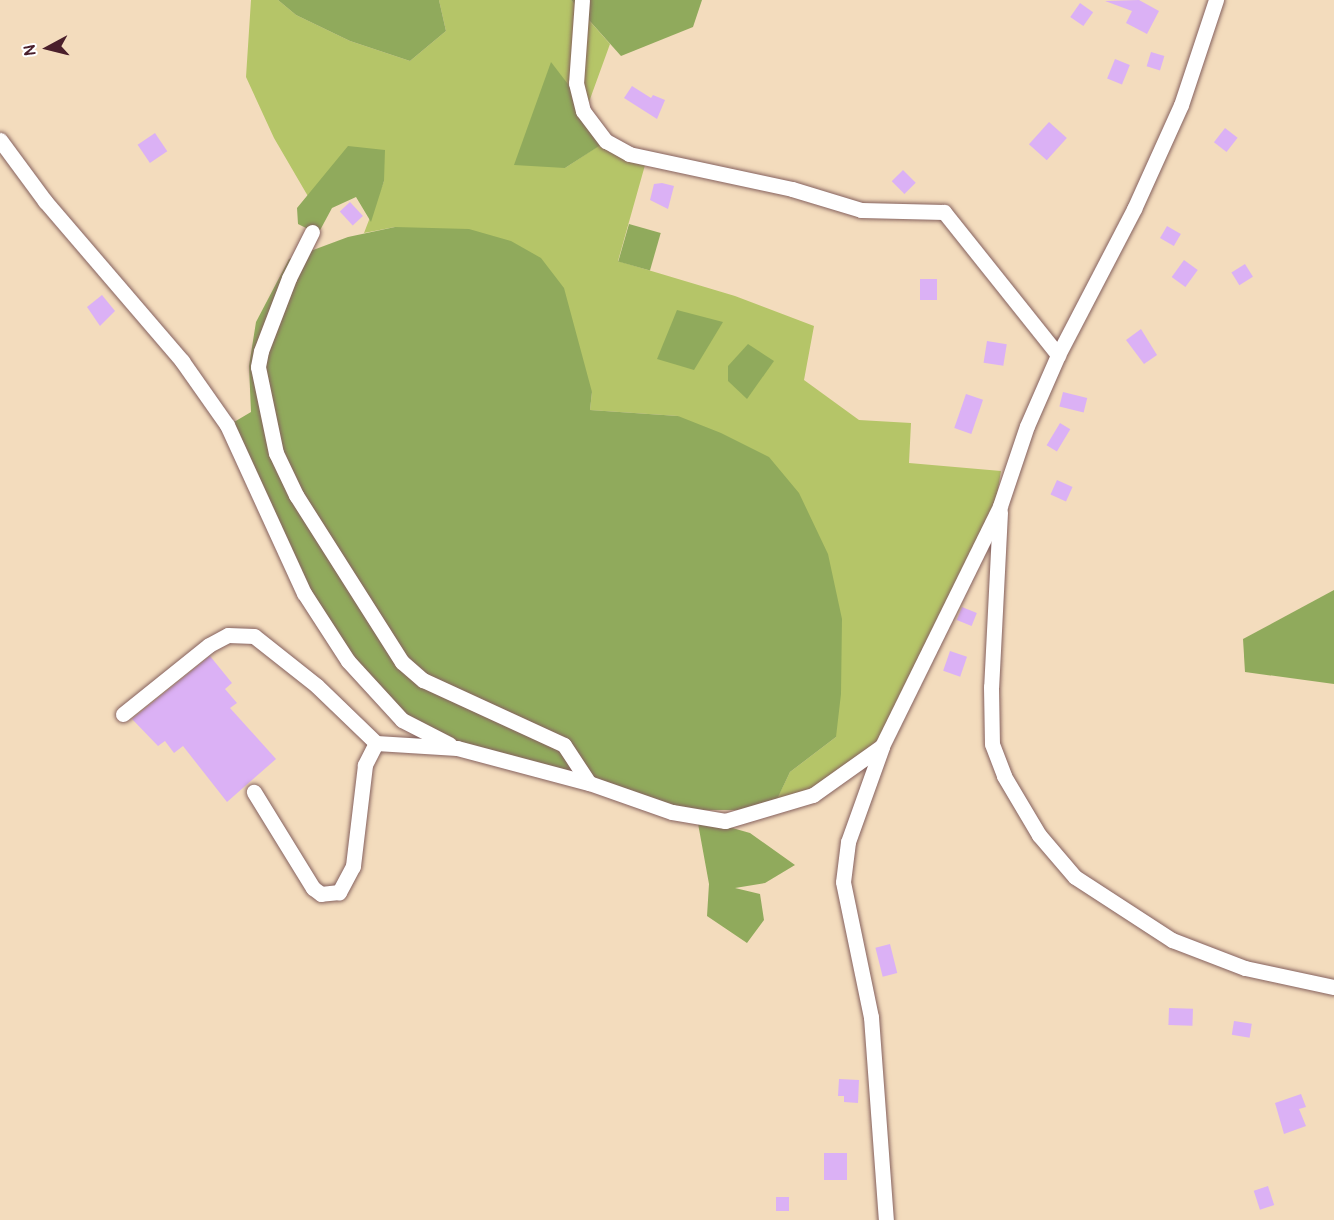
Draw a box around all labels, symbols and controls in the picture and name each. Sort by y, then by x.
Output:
north arrow [18,18,78,78]
text: N [20,44,41,57]

